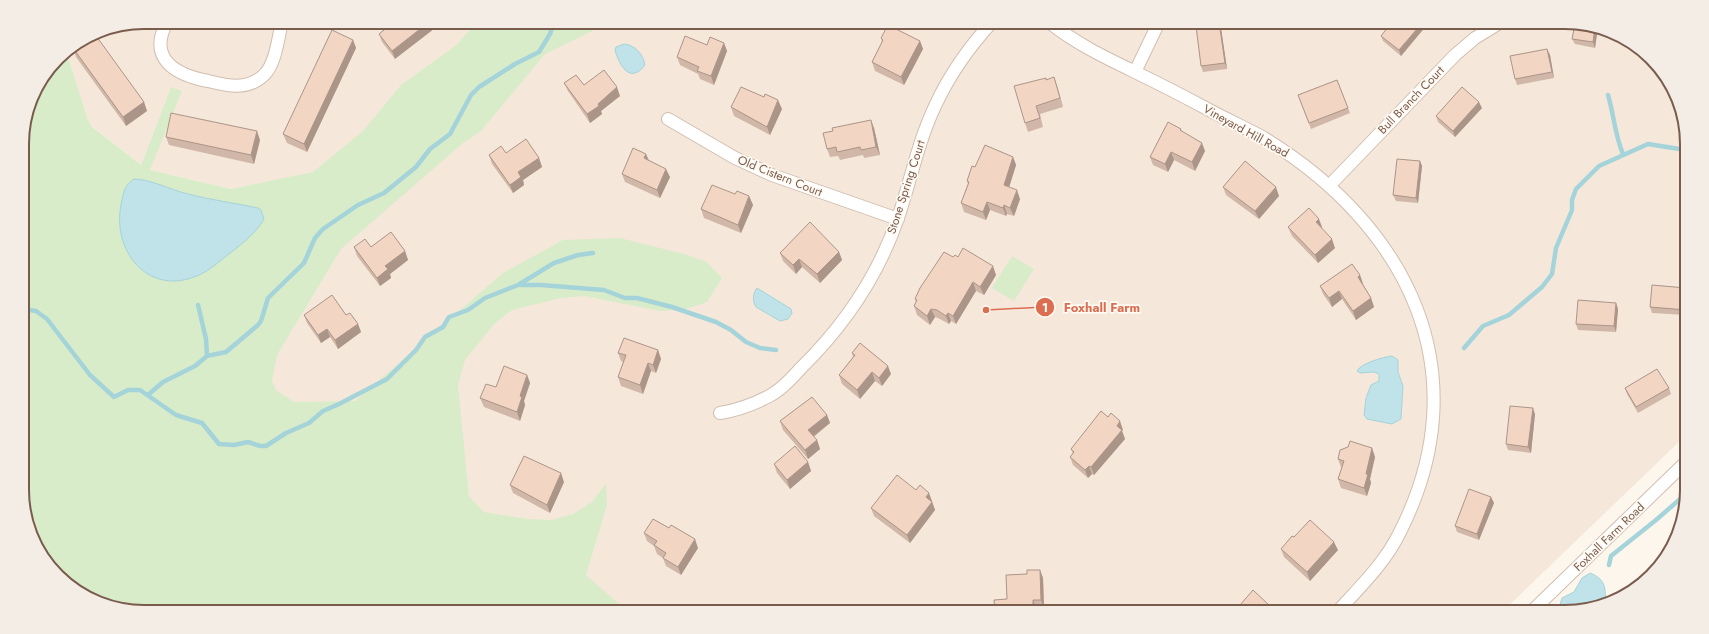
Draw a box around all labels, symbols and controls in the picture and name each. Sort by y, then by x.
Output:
street label: Bull Branch Court [1374,62,1448,138]
street label: Vineyard Hill Road [1200,100,1292,162]
street label: Stone Spring Court [882,138,930,236]
street label: Old Cistern Court [735,151,825,201]
callout: Foxhall Farm [1035,295,1148,320]
text: Foxhall Farm [1064,298,1140,317]
text: 1 [1042,299,1048,317]
street label: Foxhall Farm Road [1569,498,1649,576]

